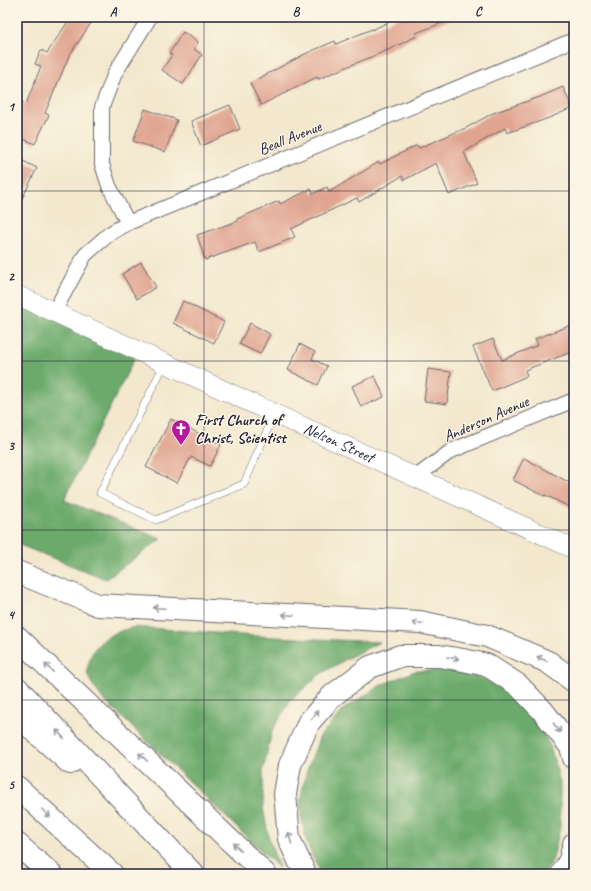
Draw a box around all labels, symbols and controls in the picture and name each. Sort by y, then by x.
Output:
text: A [110,4,118,20]
text: B [293,4,301,20]
text: C [475,4,483,20]
text: 1 [8,99,16,115]
street label: Beall Avenue [256,116,326,160]
text: 2 [8,269,15,285]
street label: Anderson Avenue [440,391,533,447]
place label: First Church of Christ, Scientist [195,410,287,448]
church icon: First Church of Christ, Scientist [170,418,192,446]
street label: Nelson Street [300,418,379,468]
text: 3 [8,438,15,454]
one-way arrow [153,605,166,612]
text: 4 [8,607,16,623]
one-way arrow [282,612,295,619]
one-way arrow [412,619,425,626]
one-way arrow [446,654,459,662]
one-way arrow [536,655,548,663]
one-way arrow [44,663,54,672]
one-way arrow [310,710,320,720]
one-way arrow [552,723,561,734]
one-way arrow [56,729,65,739]
one-way arrow [138,752,148,762]
text: 5 [8,777,15,793]
one-way arrow [41,809,51,818]
one-way arrow [286,832,294,845]
one-way arrow [232,842,242,852]

